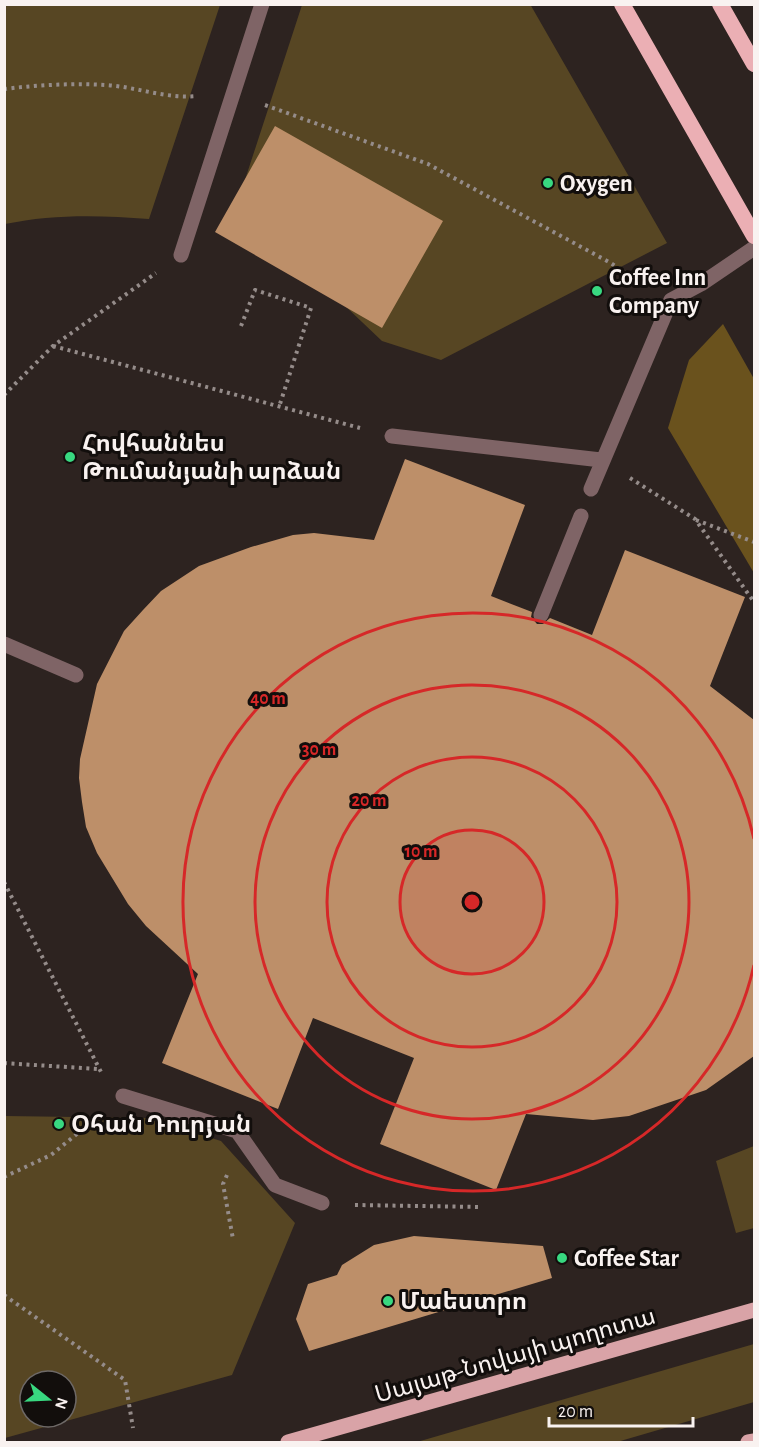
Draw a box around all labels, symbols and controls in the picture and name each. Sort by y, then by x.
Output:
place label: Oxygen [560,172,633,196]
marker: Oxygen [541,176,555,190]
place label: Coffee Inn Company [609,266,706,318]
marker: Coffee Inn Company [590,284,604,298]
place label: Հովհաննես Թումանյանի արձան [82,432,341,485]
marker: Հովհաննես Թումանյանի արձան [63,450,77,464]
text: 40 m [250,690,286,708]
text: 30 m [302,741,336,759]
text: 20 m [351,792,387,810]
text: 10 m [404,843,438,861]
centre of rings [462,892,482,912]
place label: Օհան Դուրյան [71,1113,251,1138]
marker: Օհան Դուրյան [52,1117,66,1131]
place label: Coffee Star [574,1247,680,1271]
marker: Coffee Star [555,1251,569,1265]
place label: Մաեստրո [400,1290,527,1315]
marker: Մաեստրո [381,1294,395,1308]
street label: Սայաթ-Նովայի պողոտա [372,1304,659,1409]
north arrow [18,1369,78,1429]
scale bar [549,1390,693,1428]
text: N [52,1396,71,1411]
text: 20 m [558,1403,593,1421]

